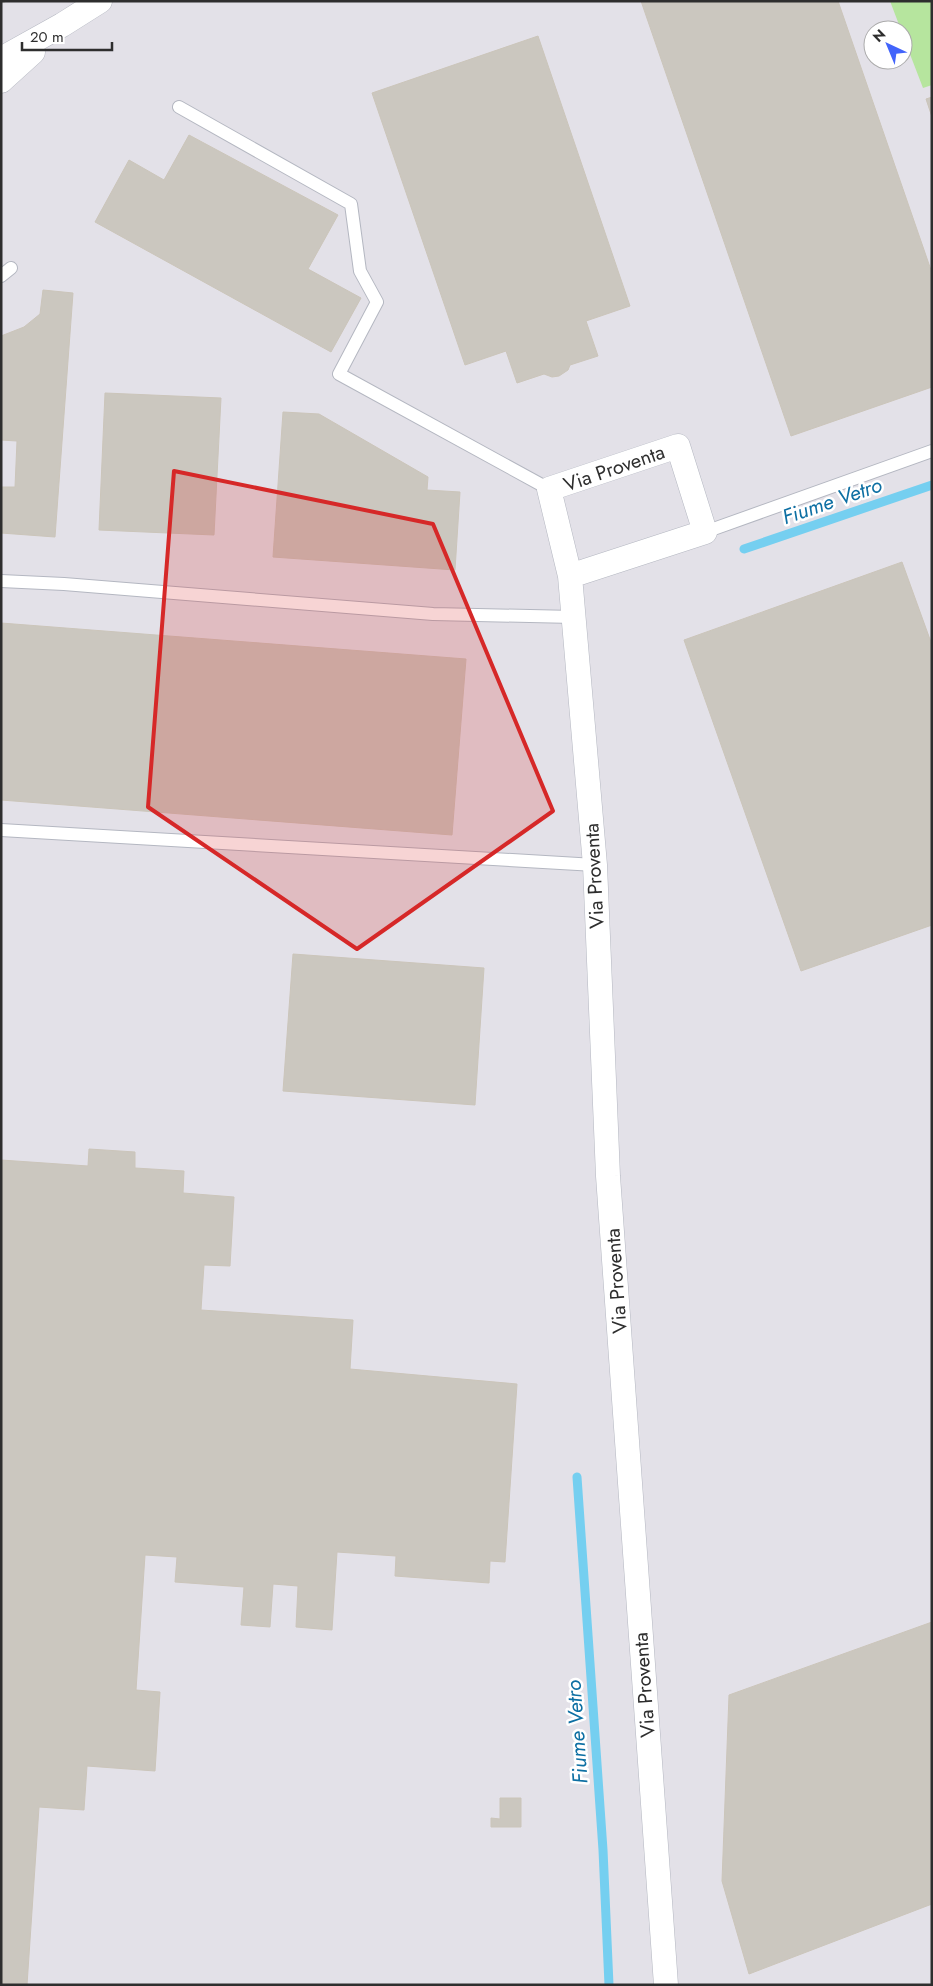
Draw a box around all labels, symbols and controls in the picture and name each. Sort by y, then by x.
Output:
scale bar [22,20,112,52]
north arrow [863,20,913,70]
text: N [868,25,890,47]
text: 20 m [30,26,64,48]
street label: Via Proventa [560,438,669,499]
water label: Fiume Vetro [778,470,886,532]
street label: Via Proventa [577,823,612,929]
street label: Via Proventa [598,1227,635,1335]
street label: Via Proventa [626,1631,663,1739]
water label: Fiume Vetro [558,1679,596,1785]

